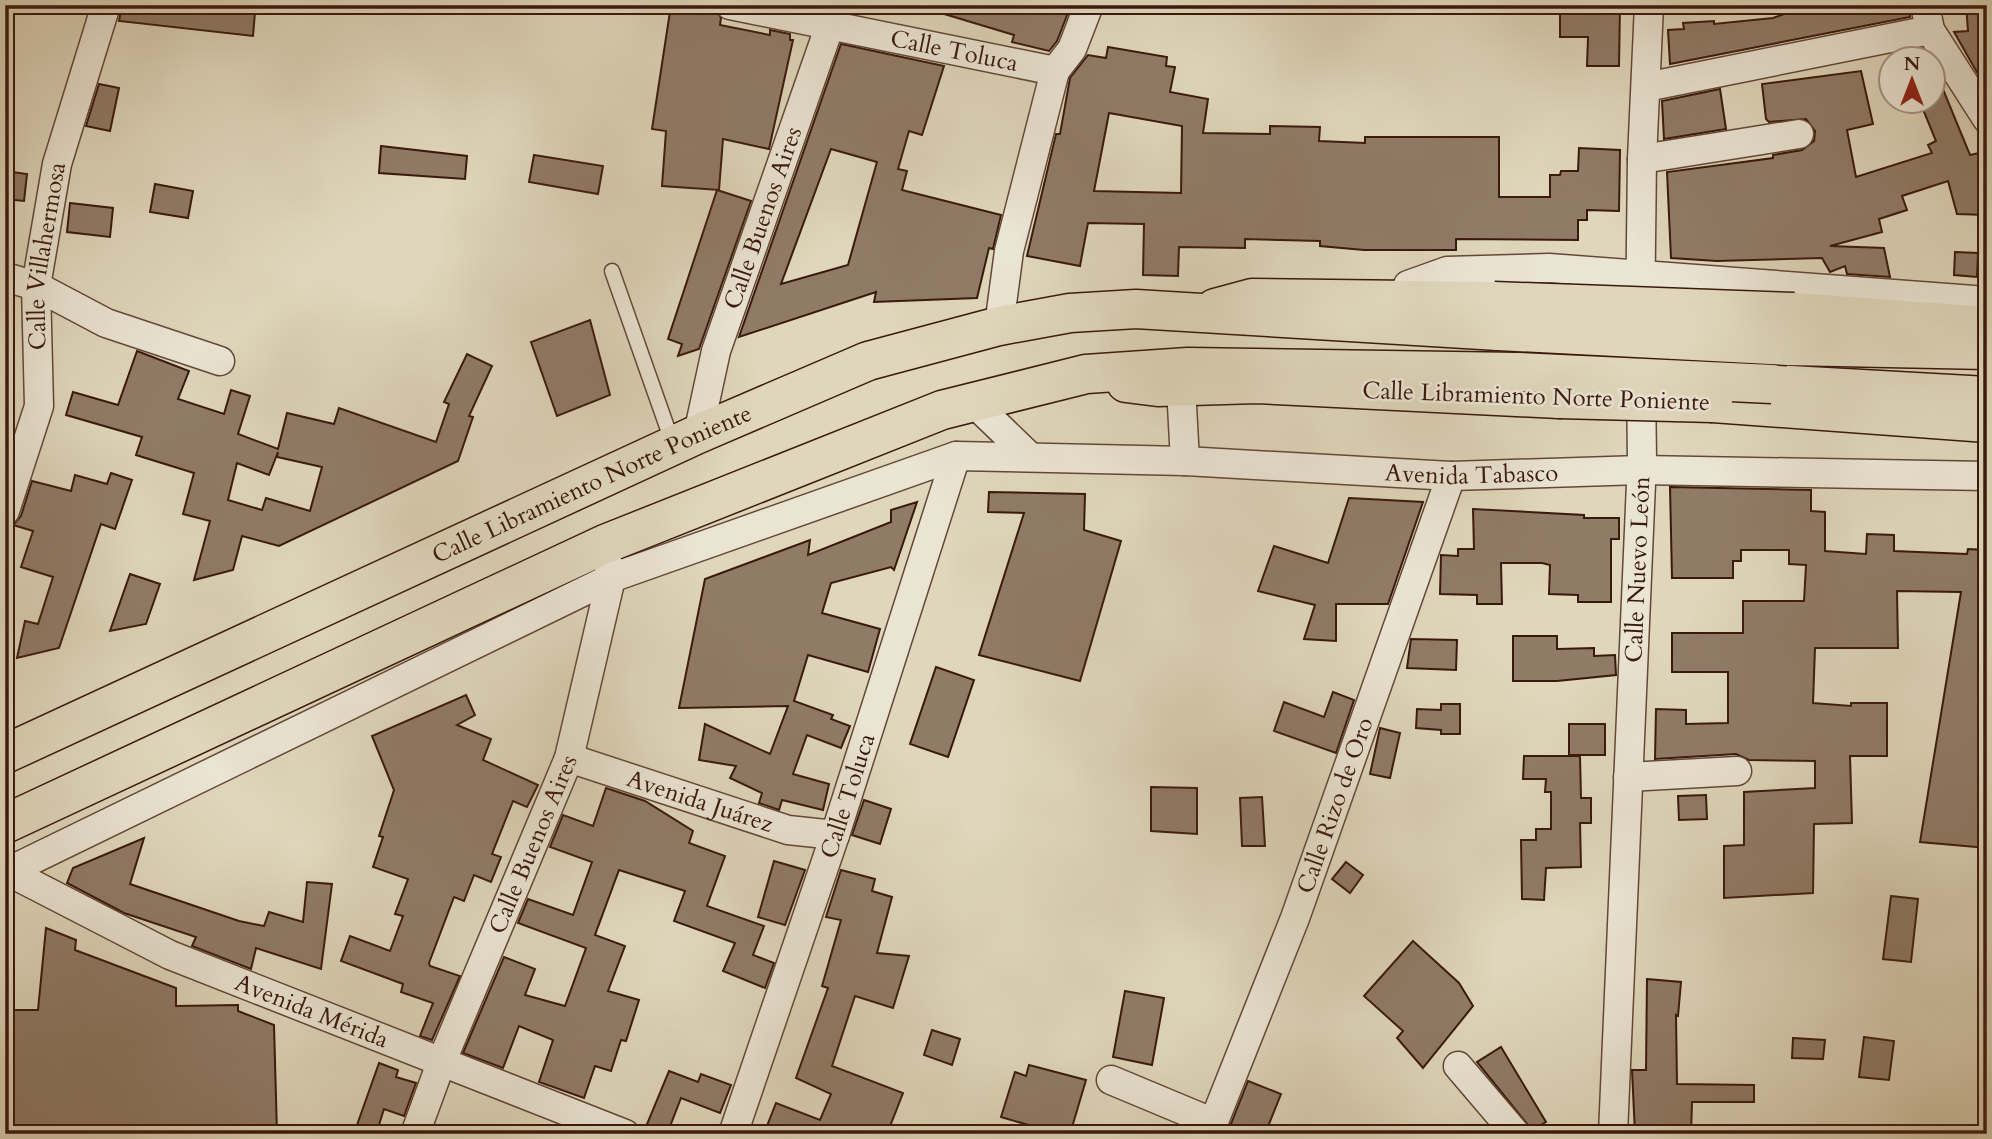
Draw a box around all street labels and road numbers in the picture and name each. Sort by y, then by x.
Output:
street label: Calle Toluca [888,22,1022,80]
street label: Calle Buenos Aires [716,122,810,314]
street label: Calle Villahermosa [19,159,74,351]
street label: Calle Libramiento Norte Poniente [1362,374,1710,419]
street label: Calle Libramiento Norte Poniente [427,397,757,572]
street label: Avenida Tabasco [1384,456,1559,493]
street label: Calle Nuevo León [1617,475,1658,663]
street label: Calle Rizo de Oro [1289,713,1382,898]
street label: Calle Toluca [812,729,884,863]
street label: Calle Buenos Aires [481,750,586,939]
street label: Avenida Juárez [622,762,778,841]
street label: Avenida Mérida [230,966,394,1057]

